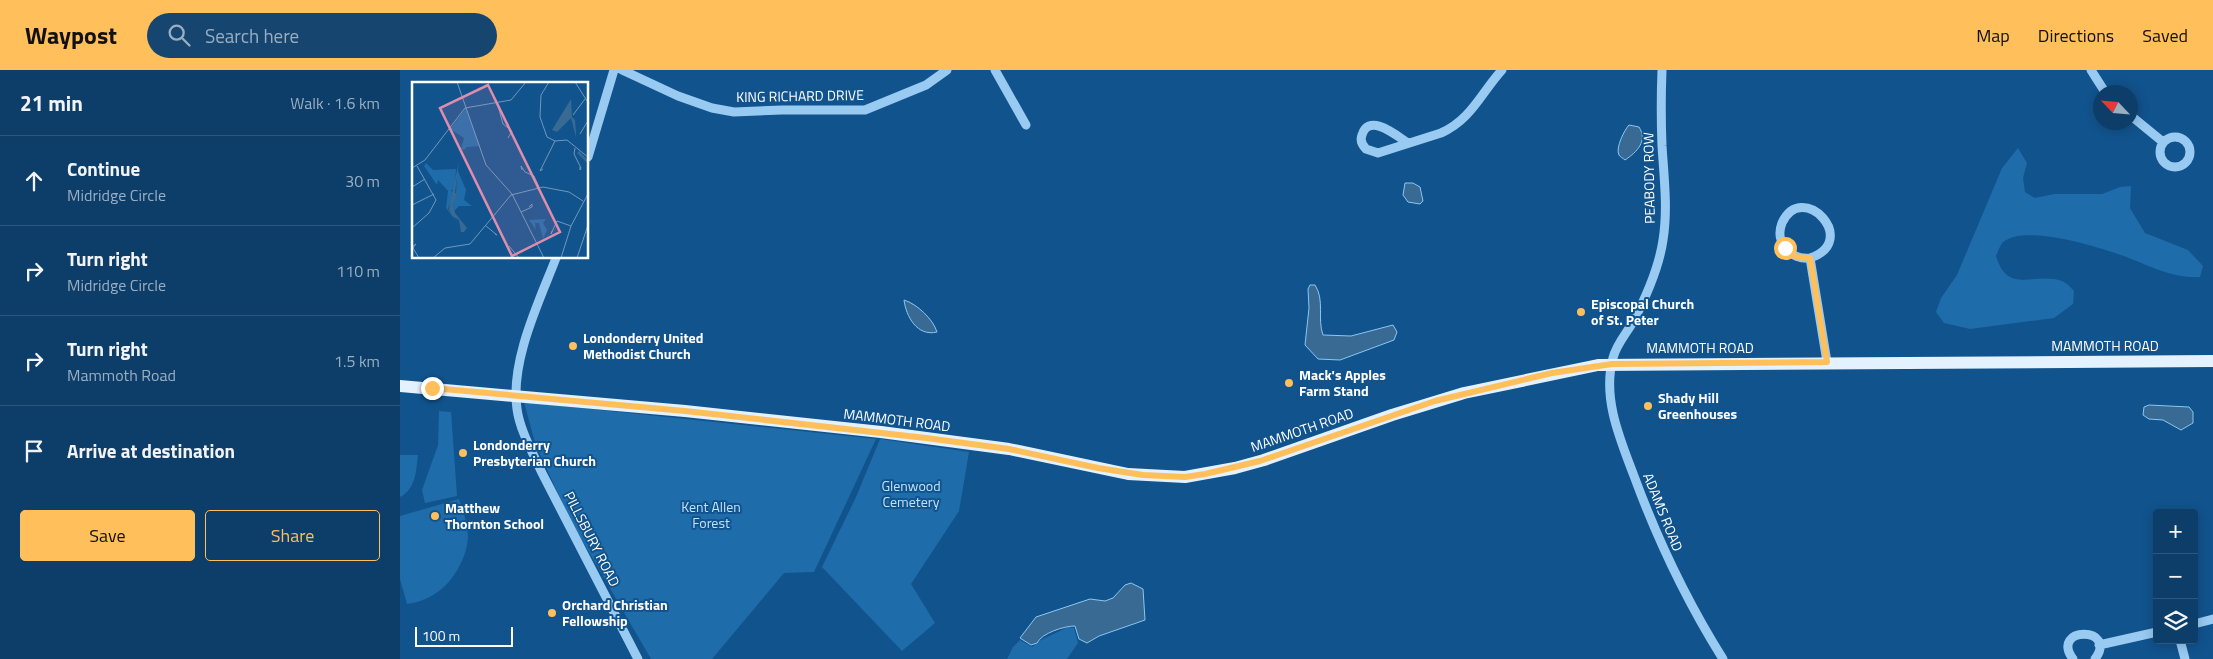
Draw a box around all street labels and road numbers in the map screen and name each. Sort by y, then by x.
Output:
street label: KING RICHARD DRIVE [736,84,864,107]
street label: PEABODY ROW [1637,132,1660,224]
street label: MAMMOTH ROAD [2051,335,2159,356]
street label: MAMMOTH ROAD [1646,337,1754,358]
street label: MAMMOTH ROAD [1248,402,1356,457]
street label: MAMMOTH ROAD [842,403,952,436]
street label: ADAMS ROAD [1638,469,1689,554]
street label: PILLSBURY ROAD [559,487,626,590]

